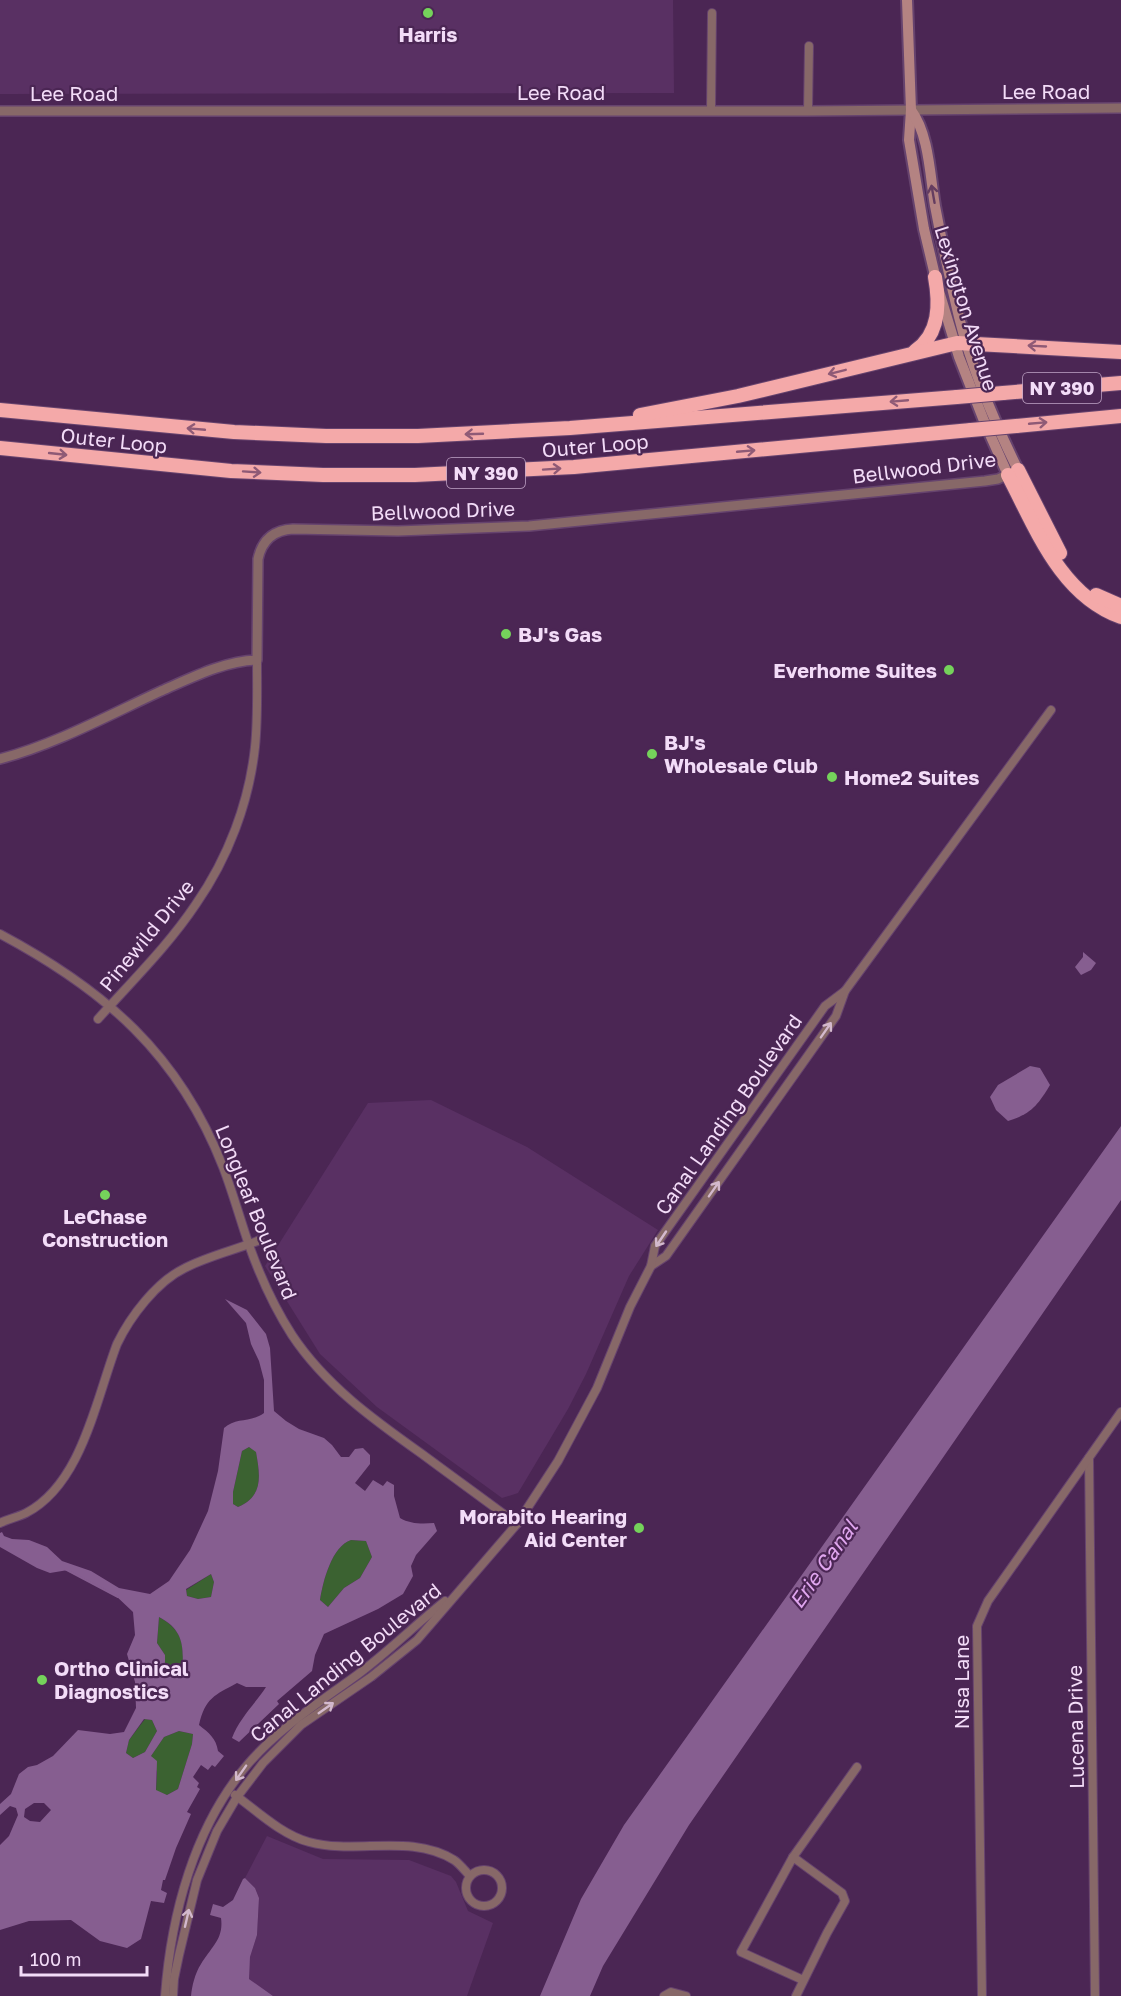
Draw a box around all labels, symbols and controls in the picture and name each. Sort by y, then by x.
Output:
marker: Harris [421,6,435,20]
place label: Harris [398,22,458,46]
street label: Lee Road [1002,79,1090,103]
street label: Lee Road [517,80,605,104]
street label: Lee Road [30,81,118,105]
one-way arrow [927,185,938,205]
street label: Lexington Avenue [930,223,1004,393]
one-way arrow [1028,341,1048,352]
one-way arrow [828,367,847,379]
road number: NY 390 [1023,373,1101,403]
one-way arrow [890,396,910,407]
one-way arrow [1028,417,1048,428]
street label: Outer Loop [60,422,168,458]
one-way arrow [186,423,206,434]
street label: Outer Loop [541,428,649,462]
one-way arrow [465,429,485,440]
one-way arrow [736,445,756,456]
street label: Bellwood Drive [851,446,997,488]
one-way arrow [48,449,68,460]
road number: NY 390 [447,458,525,488]
one-way arrow [542,463,562,474]
one-way arrow [242,467,262,478]
street label: Bellwood Drive [370,495,516,525]
place label: BJ's Gas [518,622,602,646]
marker: BJ's Gas [499,627,513,641]
place label: Everhome Suites [773,658,937,682]
marker: Everhome Suites [942,663,956,677]
place label: BJ's Wholesale Club [664,730,818,777]
marker: BJ's Wholesale Club [645,747,659,761]
place label: Home2 Suites [844,765,979,789]
marker: Home2 Suites [825,770,839,784]
street label: Pinewild Drive [94,874,198,996]
street label: Canal Landing Boulevard [650,1009,806,1219]
one-way arrow [820,1022,832,1038]
street label: Longleaf Boulevard [211,1121,303,1303]
one-way arrow [708,1181,720,1197]
marker: LeChase Construction [98,1188,112,1202]
place label: LeChase Construction [42,1204,168,1251]
one-way arrow [655,1230,667,1247]
place label: Morabito Hearing Aid Center [459,1504,627,1551]
water label: Erie Canal [783,1514,864,1613]
marker: Morabito Hearing Aid Center [632,1521,646,1535]
street label: Canal Landing Boulevard [245,1577,445,1747]
street label: Nisa Lane [949,1635,973,1729]
place label: Ortho Clinical Diagnostics [54,1656,189,1703]
street label: Lucena Drive [1062,1665,1088,1789]
marker: Ortho Clinical Diagnostics [35,1673,49,1687]
one-way arrow [317,1702,333,1714]
one-way arrow [235,1765,247,1781]
one-way arrow [182,1909,194,1928]
scale bar [21,1939,147,1977]
text: 100 m [30,1948,81,1970]

